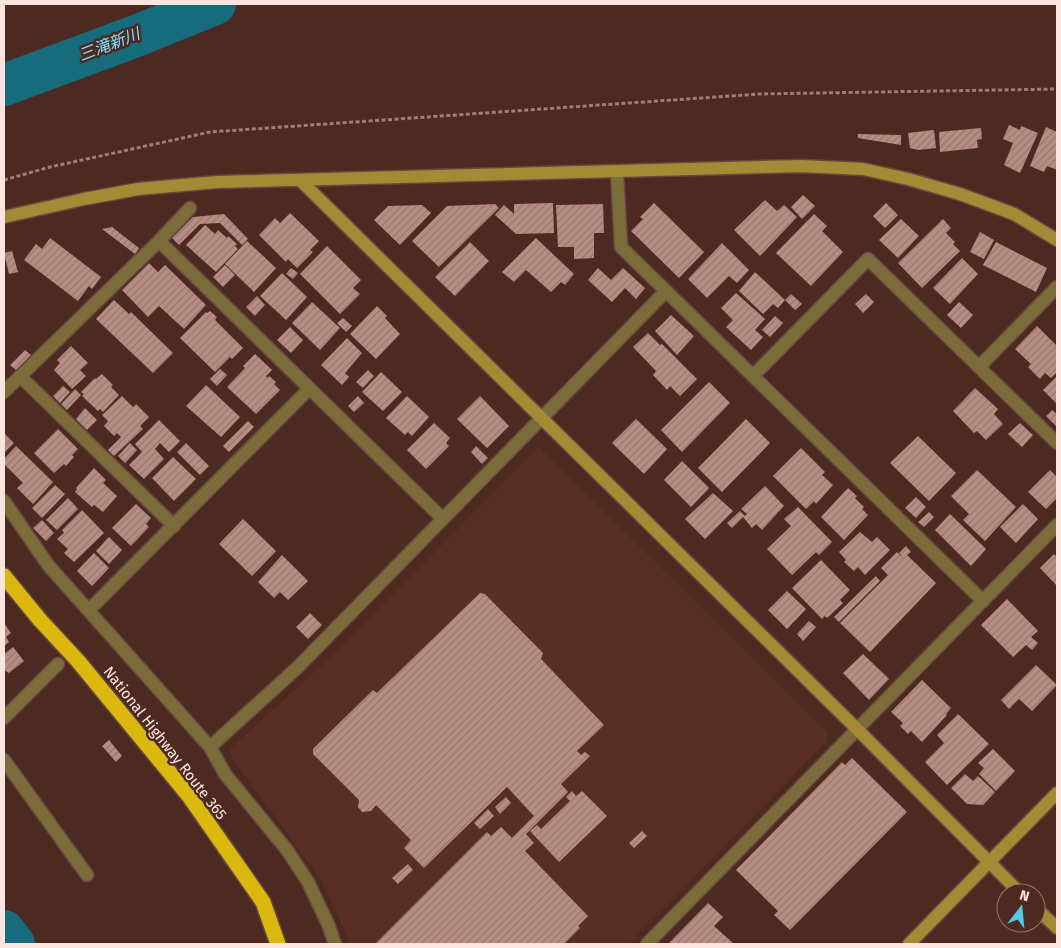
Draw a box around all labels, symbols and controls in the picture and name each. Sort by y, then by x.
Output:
water label: 三滝新川 [76,23,144,65]
street label: National Highway Route 365 [100,663,230,823]
north arrow [996,883,1046,933]
text: N [1018,887,1031,905]

